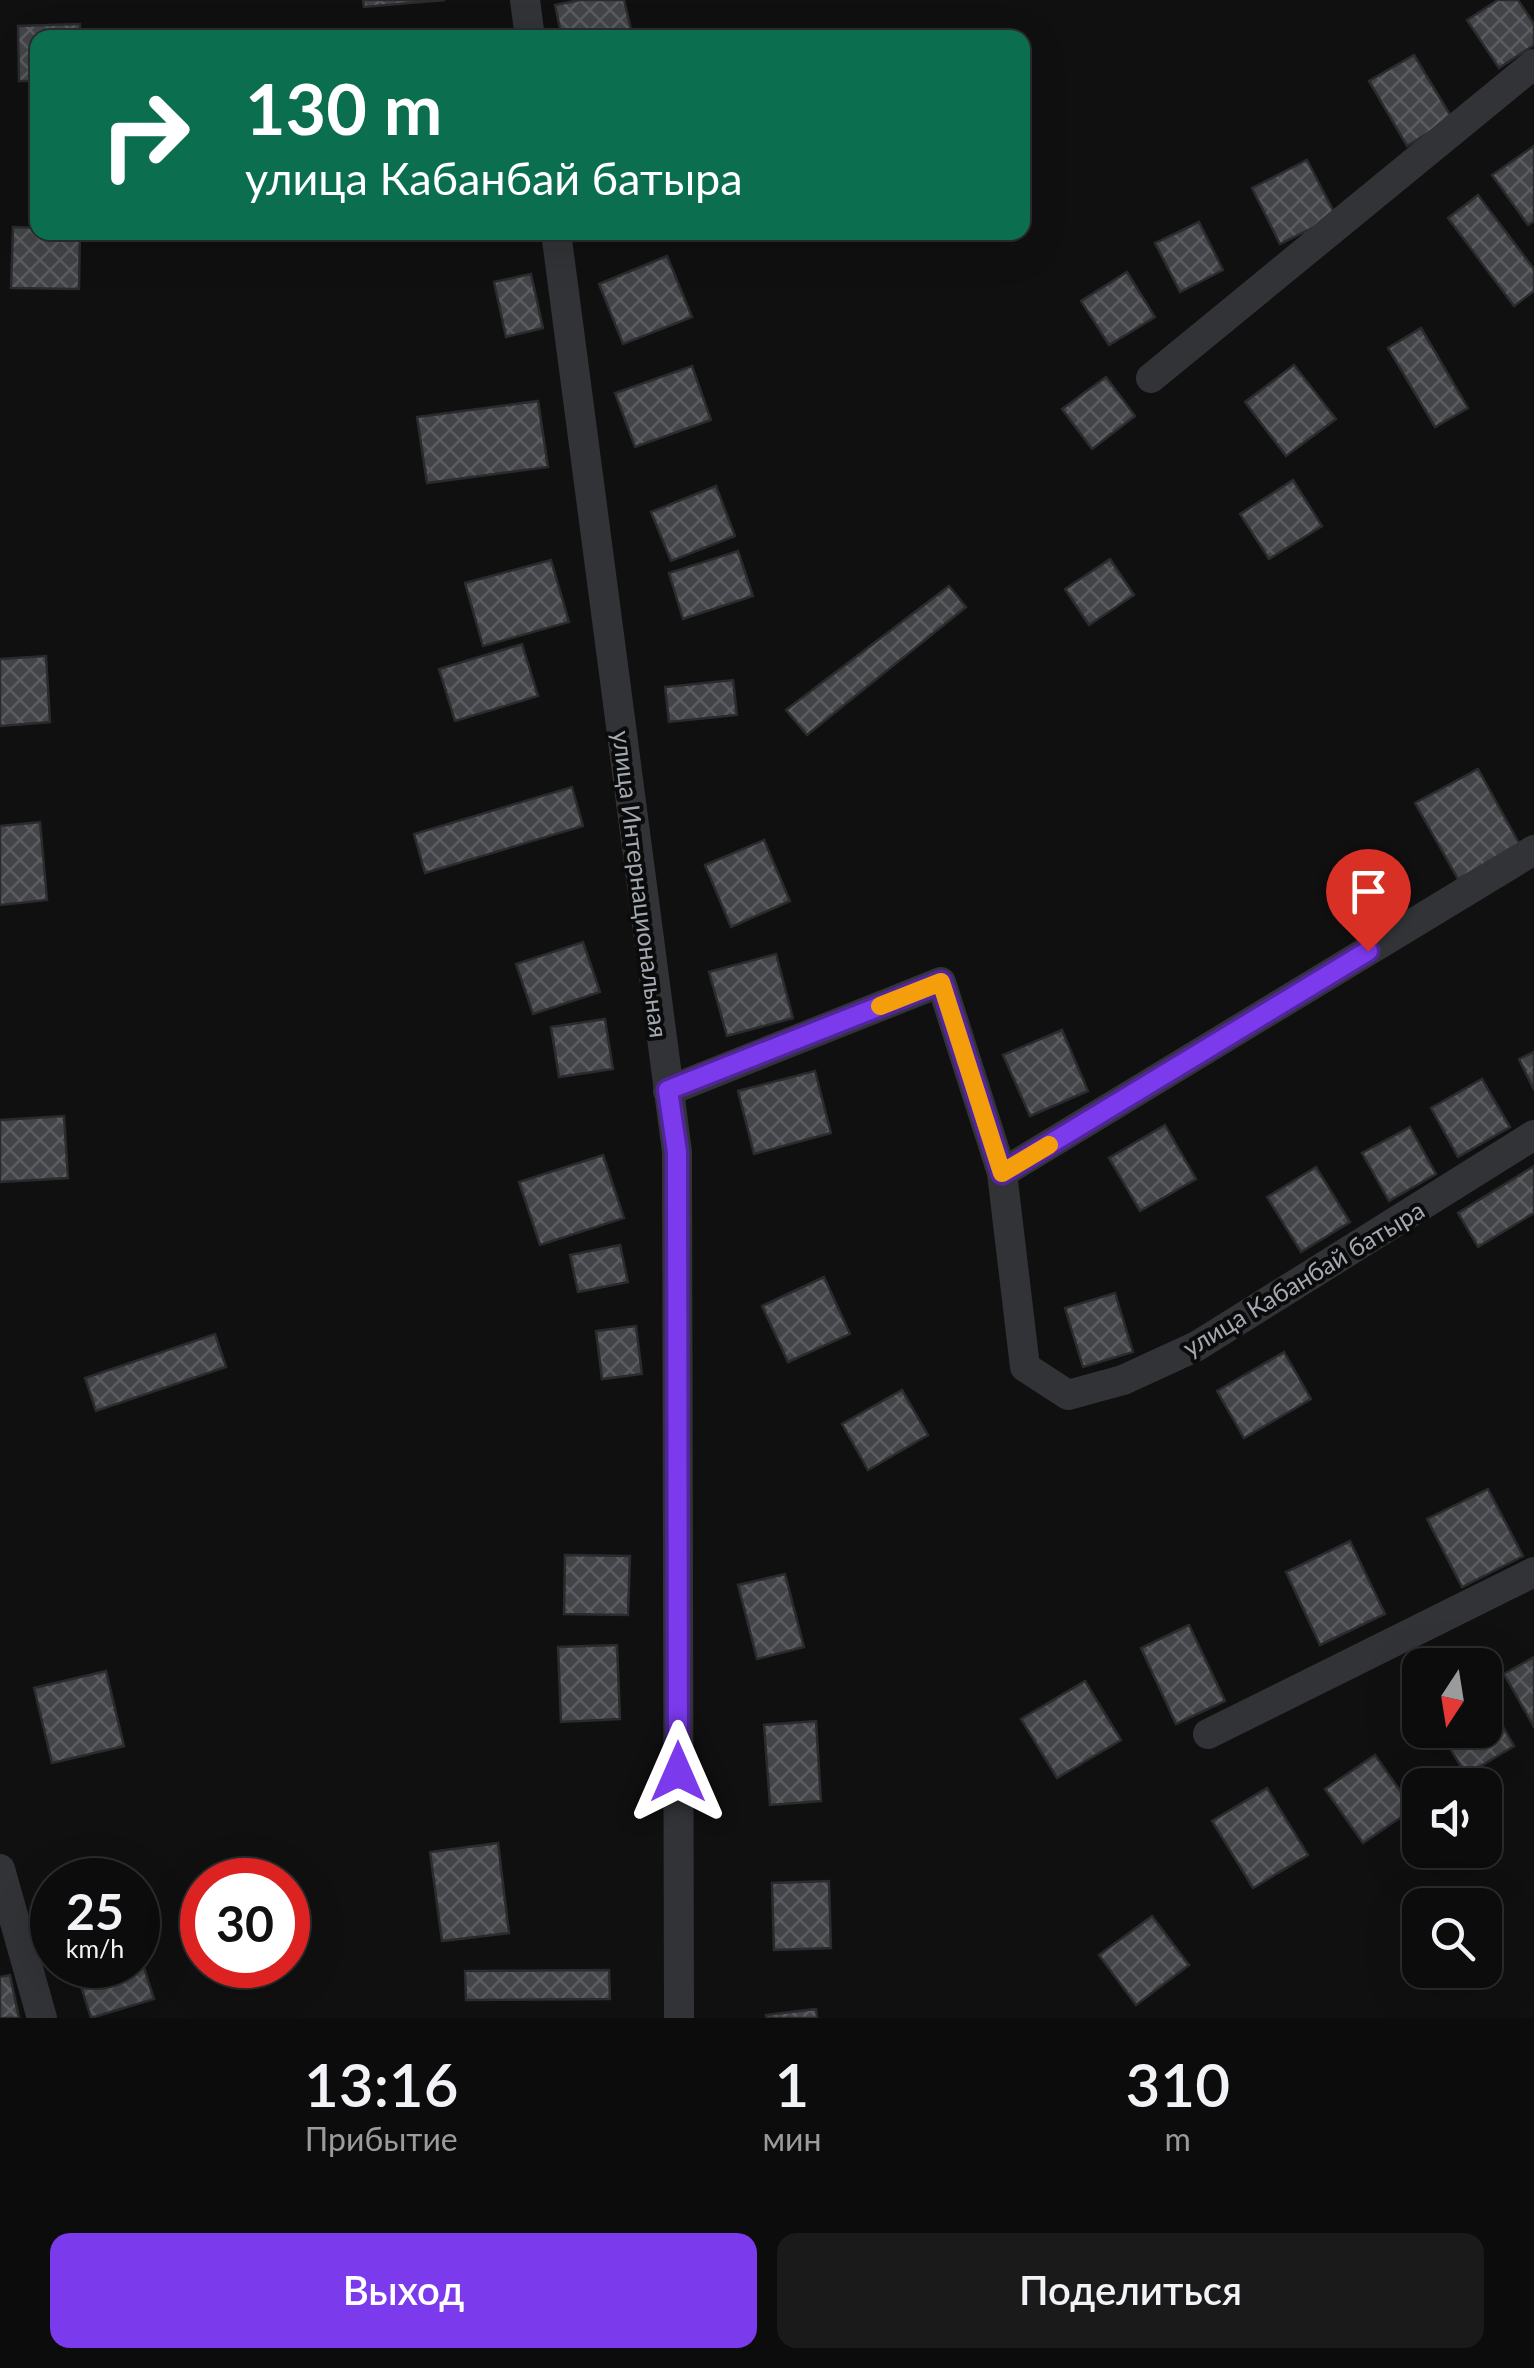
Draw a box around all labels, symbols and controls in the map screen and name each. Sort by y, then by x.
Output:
text: 130 m [245,66,442,150]
icon: right [80,70,210,200]
text: улица Кабанбай батыра [245,151,743,205]
street label: улица Интернациональная [607,729,675,1039]
pin [1326,849,1411,952]
icon: arrive [1341,864,1396,919]
street label: улица Кабанбай батыра [1177,1194,1429,1362]
north arrow [1402,1648,1502,1748]
map controls [1402,1648,1502,1988]
position arrow [626,1720,730,1824]
button: sound [1402,1768,1502,1868]
speed limit sign: 30 [180,1858,310,1988]
text: 25 [66,1881,124,1941]
button: search [1402,1888,1502,1988]
text: km/h [66,1933,124,1963]
text: 13:16 [304,2048,458,2120]
text: 1 [775,2048,809,2120]
text: 310 [1126,2048,1230,2120]
text: Прибытие [305,2119,458,2158]
text: мин [763,2119,822,2158]
text: m [1165,2119,1191,2158]
button: Выход [50,2233,757,2348]
button: Поделиться [777,2233,1484,2348]

